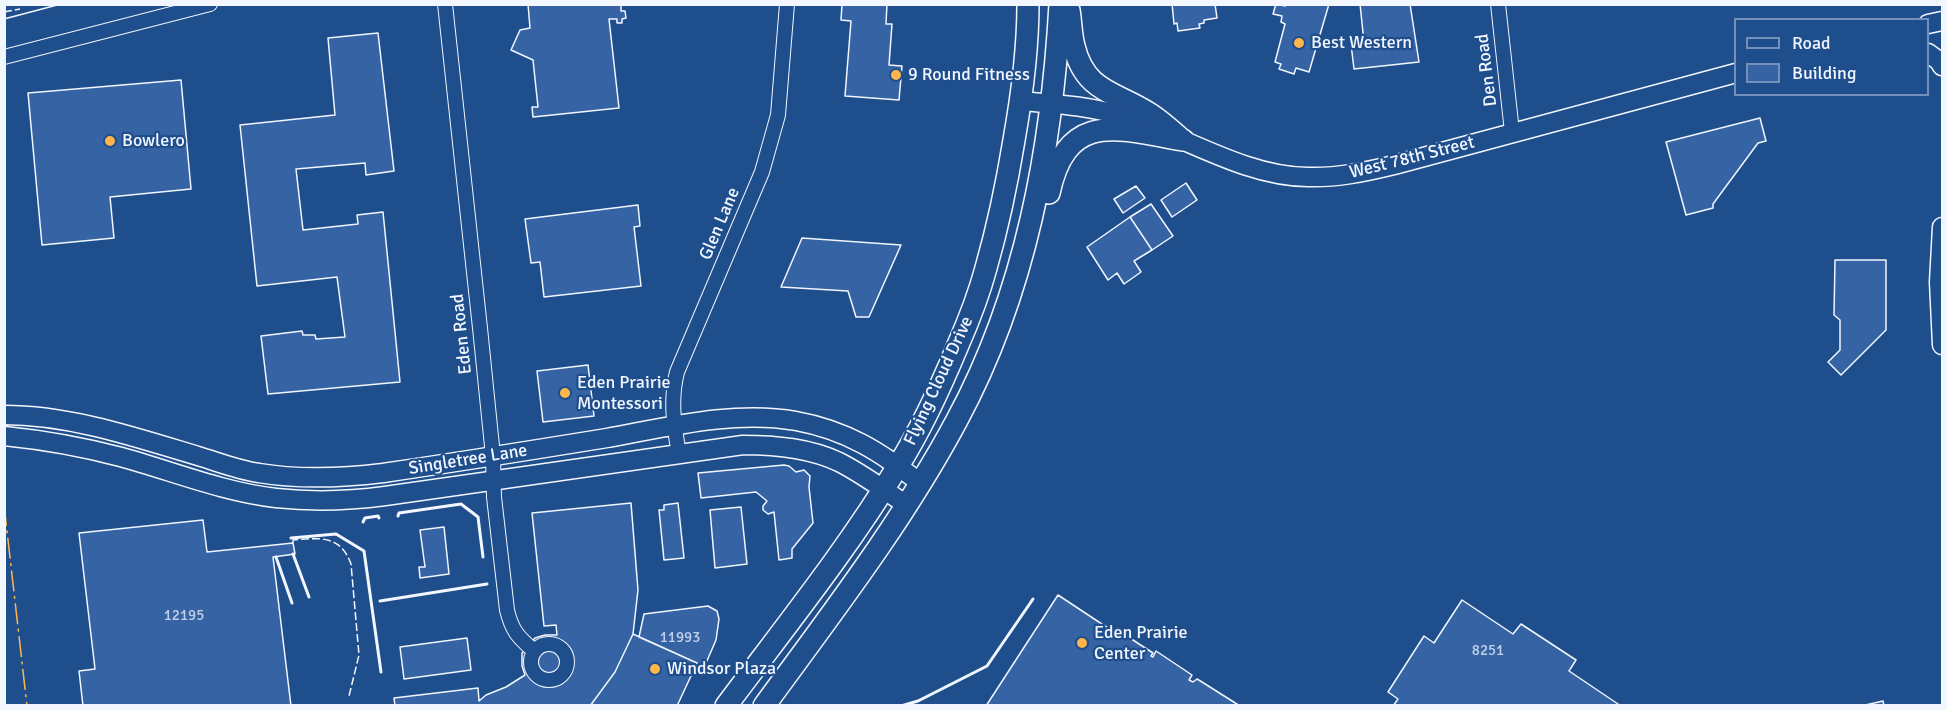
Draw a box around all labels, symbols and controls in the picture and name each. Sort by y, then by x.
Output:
legend [1734,18,1929,96]
place label: Best Western [1311,32,1412,54]
street label: Den Road [1472,32,1502,108]
text: Road [1792,32,1831,54]
marker: Best Western [1292,36,1306,50]
text: Building [1792,62,1856,84]
place label: 9 Round Fitness [908,64,1030,86]
marker: 9 Round Fitness [889,68,903,82]
place label: Bowlero [122,130,185,152]
street label: West 78th Street [1347,132,1477,184]
marker: Bowlero [103,134,117,148]
street label: Glen Lane [695,185,745,263]
street label: Eden Road [447,293,477,375]
street label: Flying Cloud Drive [900,313,978,449]
place label: Eden Prairie Montessori [577,372,671,415]
marker: Eden Prairie Montessori [558,386,572,400]
street label: Singletree Lane [407,440,529,480]
house number: 12195 [164,607,204,625]
place label: Eden Prairie Center [1094,622,1188,664]
house number: 11993 [660,629,700,647]
marker: Eden Prairie Center [1075,636,1089,650]
house number: 8251 [1472,642,1504,660]
place label: Windsor Plaza [667,658,776,680]
marker: Windsor Plaza [648,662,662,676]

